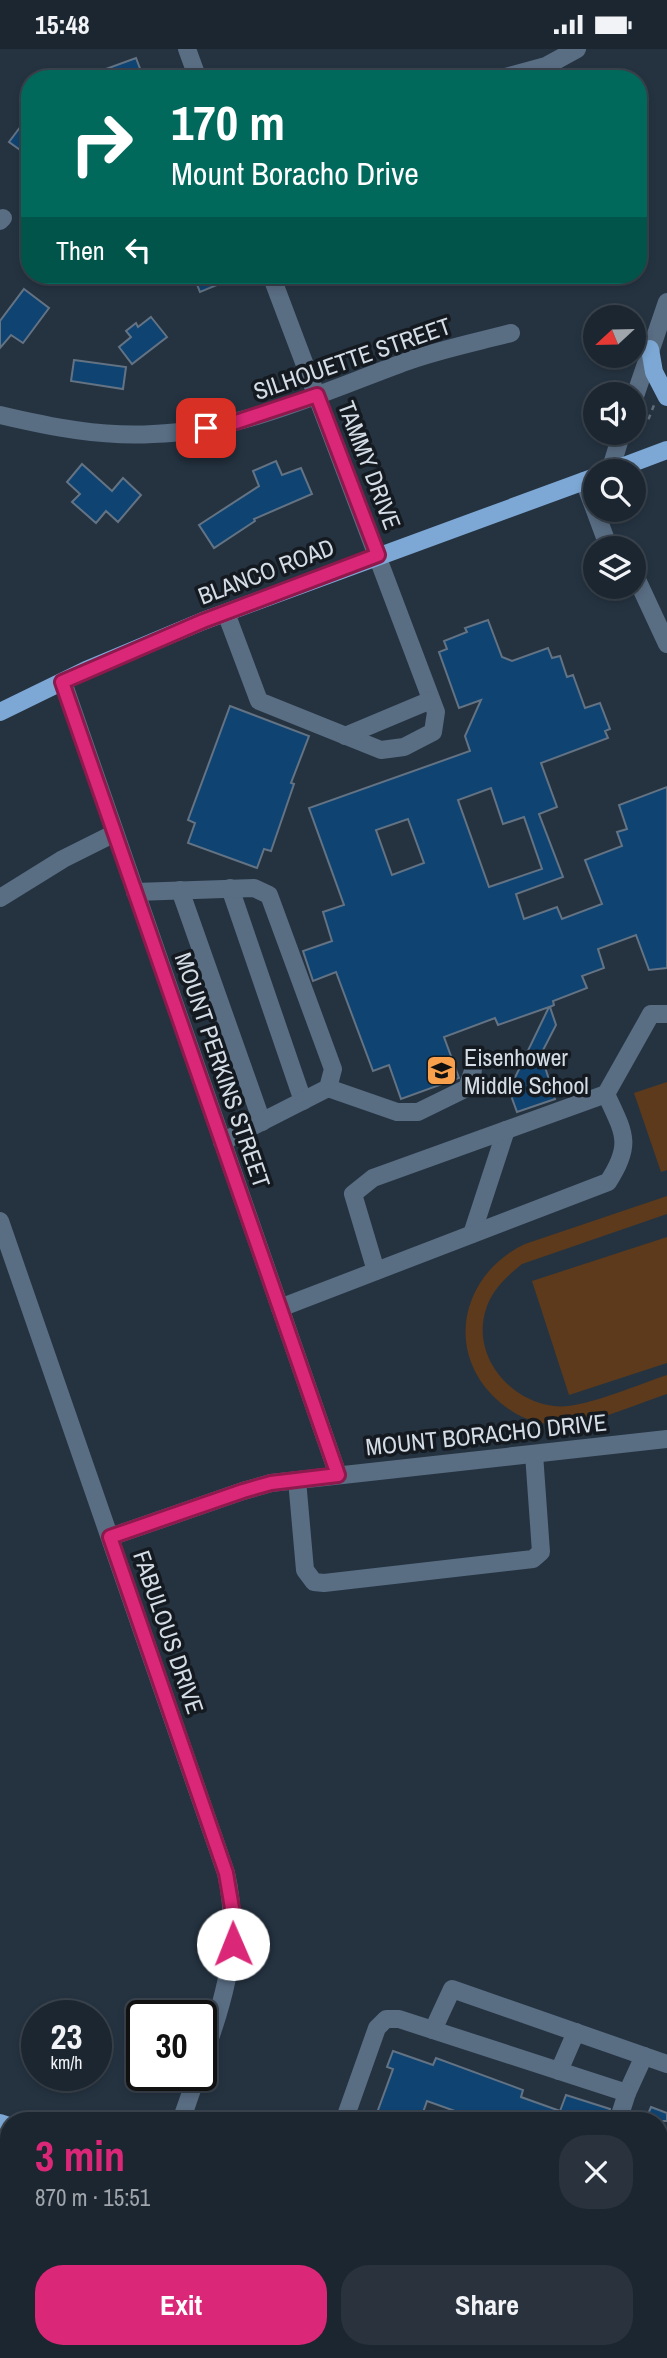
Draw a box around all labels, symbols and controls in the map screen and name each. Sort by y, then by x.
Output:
text: 15:48 [35,7,90,42]
text: 170 m [171,89,285,155]
icon: right [56,98,147,189]
text: Mount Boracho Drive [171,152,419,195]
icon: left [119,231,157,269]
text: Then [56,233,105,268]
north arrow [583,305,646,367]
map controls [583,305,646,599]
street label: SILHOUETTE STREET [249,309,455,407]
button: sound [583,382,646,445]
street label: TAMMY DRIVE [331,396,409,534]
pin [176,398,236,458]
icon: arrive [187,409,225,447]
button: search [583,459,646,522]
street label: BLANCO ROAD [193,530,339,612]
button: layers [583,536,646,599]
street label: MOUNT PERKINS STREET [168,948,278,1192]
place label: Eisenhower Middle School [464,1041,589,1101]
school or university icon: Eisenhower Middle School [424,1054,458,1088]
street label: MOUNT BORACHO DRIVE [364,1405,608,1463]
street label: FABULOUS DRIVE [126,1546,212,1718]
position arrow [196,1907,270,1981]
speed limit sign: 30 [126,2000,217,2091]
text: 23 [51,2013,82,2060]
text: km/h [51,2050,83,2075]
text: 3 min [35,2128,125,2184]
button: close [559,2135,633,2209]
text: 870 m · 15:51 [35,2182,150,2213]
button: Exit [35,2265,327,2345]
button: Share [341,2265,633,2345]

